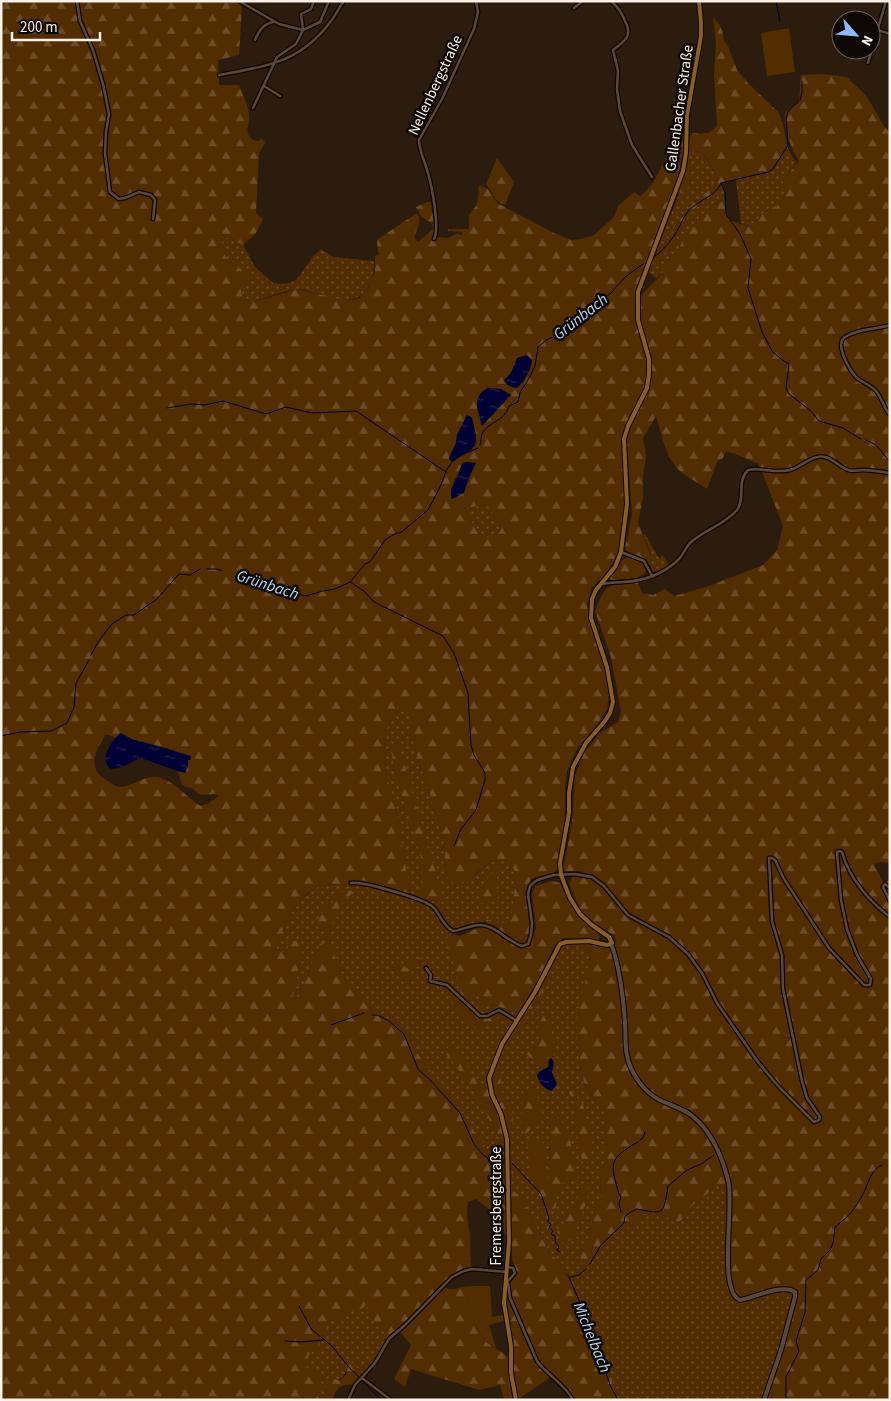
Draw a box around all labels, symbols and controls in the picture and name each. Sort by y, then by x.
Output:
scale bar [12,10,100,42]
north arrow [831,10,881,60]
text: 200 m [20,17,58,38]
street label: Nellenbergstraße [403,32,468,139]
text: N [856,32,878,49]
street label: Gallenbacher Straße [660,43,699,173]
water label: Grünbach [549,288,613,345]
water label: Grünbach [234,565,302,605]
street label: Fremersbergstraße [486,1147,507,1265]
water label: Michelbach [568,1299,616,1376]

